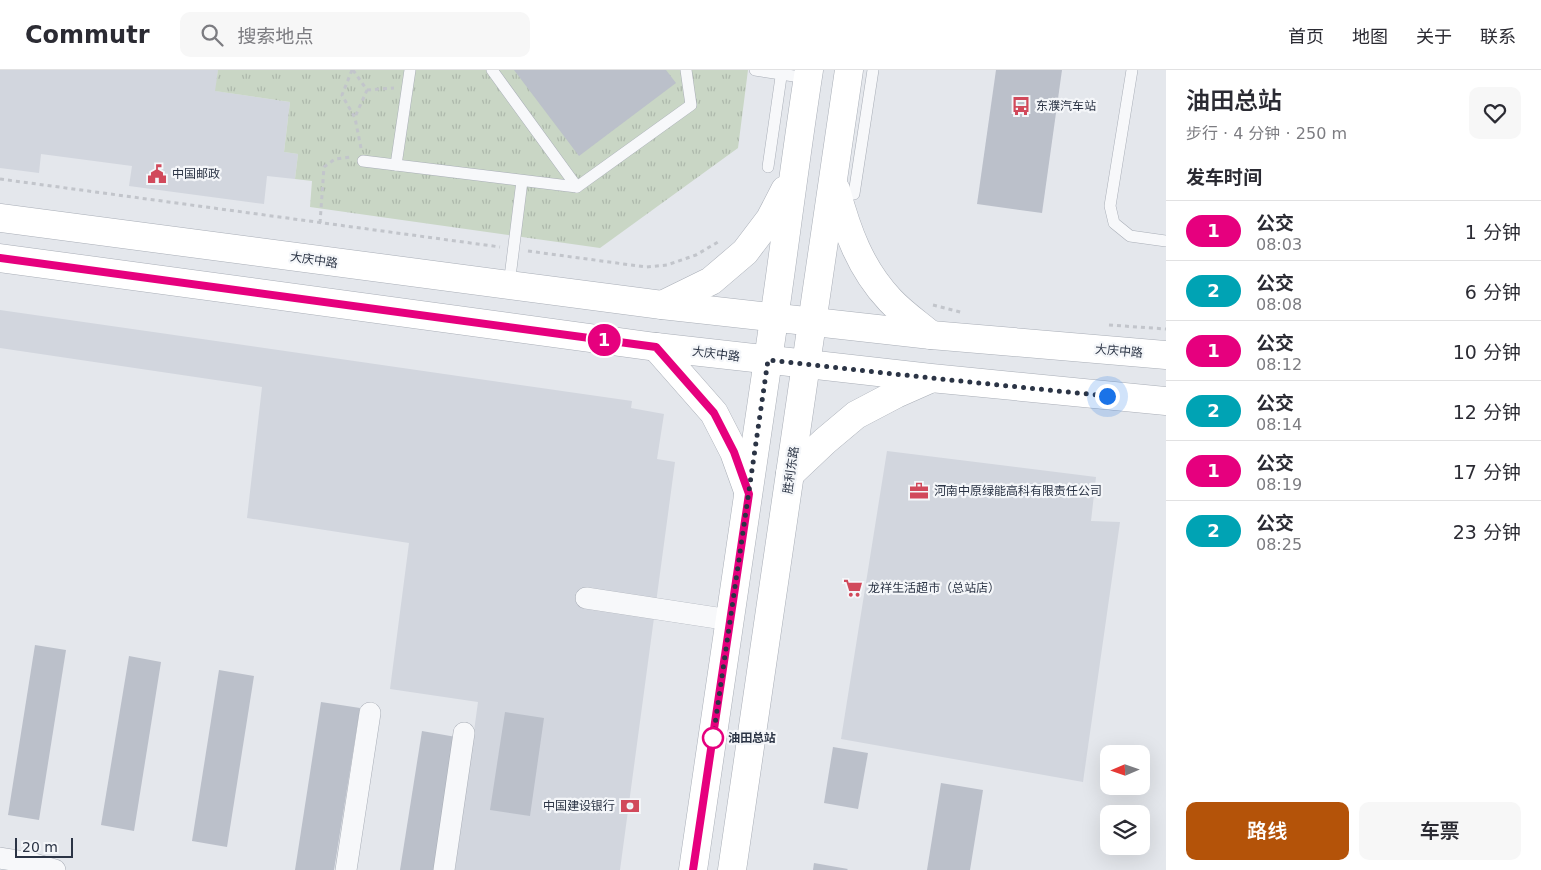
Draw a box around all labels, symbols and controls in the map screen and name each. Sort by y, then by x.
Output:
search box [180,12,530,57]
text: Commutr [25,21,150,49]
icon: search [198,21,226,49]
text: 搜索地点 [238,25,314,47]
text: 首页 [1288,26,1324,47]
text: 地图 [1352,26,1388,47]
text: 关于 [1416,26,1452,47]
text: 联系 [1480,26,1516,47]
text: 油田总站 [1186,87,1282,115]
button: heart [1469,87,1521,139]
bus stop icon: 东濮汽车站 [1010,95,1032,117]
place label: 东濮汽车站 [1036,99,1096,113]
text: 步行 · 4 分钟 · 250 m [1186,124,1347,143]
public building icon: 中国邮政 [146,163,168,185]
text: 发车时间 [1186,166,1262,188]
place label: 中国邮政 [172,167,220,181]
text: 公交 [1256,212,1294,234]
text: 1 [1207,220,1220,241]
text: 1 分钟 [1465,221,1521,243]
text: 08:03 [1256,235,1302,254]
street label: 大庆中路 [289,250,339,270]
text: 公交 [1256,272,1294,294]
text: 2 [1207,280,1220,301]
text: 6 分钟 [1465,281,1521,303]
text: 08:08 [1256,295,1302,314]
line badge: 1 [588,324,620,356]
text: 1 [598,329,610,350]
text: 公交 [1256,332,1294,354]
text: 1 [1207,340,1220,361]
text: 10 分钟 [1453,341,1521,363]
street label: 大庆中路 [1094,342,1144,360]
street label: 大庆中路 [691,344,741,364]
text: 08:12 [1256,355,1302,374]
your location [1095,384,1120,409]
text: 公交 [1256,392,1294,414]
text: 2 [1207,400,1220,421]
text: 12 分钟 [1453,401,1521,423]
text: 08:14 [1256,415,1302,434]
street label: 胜利东路 [781,445,801,495]
text: 公交 [1256,452,1294,474]
text: 1 [1207,460,1220,481]
text: 17 分钟 [1453,461,1521,483]
text: 08:19 [1256,475,1302,494]
office icon: 河南中原绿能高科有限责任公司 [908,480,930,502]
place label: 河南中原绿能高科有限责任公司 [934,484,1102,498]
text: 公交 [1256,512,1294,534]
text: 2 [1207,520,1220,541]
text: 23 分钟 [1453,521,1521,543]
text: 08:25 [1256,535,1302,554]
supermarket icon: 龙祥生活超市（总站店） [842,577,864,599]
place label: 龙祥生活超市（总站店） [868,581,1000,595]
marker: 油田总站 [702,727,724,749]
place label: 油田总站 [728,731,776,745]
north arrow [1100,745,1150,795]
map controls [1100,745,1150,855]
bank icon: 中国建设银行 [619,795,641,817]
place label: 中国建设银行 [543,799,615,813]
button: 路线 [1186,802,1349,860]
button: 车票 [1359,802,1521,860]
button: layers [1100,805,1150,855]
scale bar [15,835,72,858]
text: 20 m [22,839,58,855]

